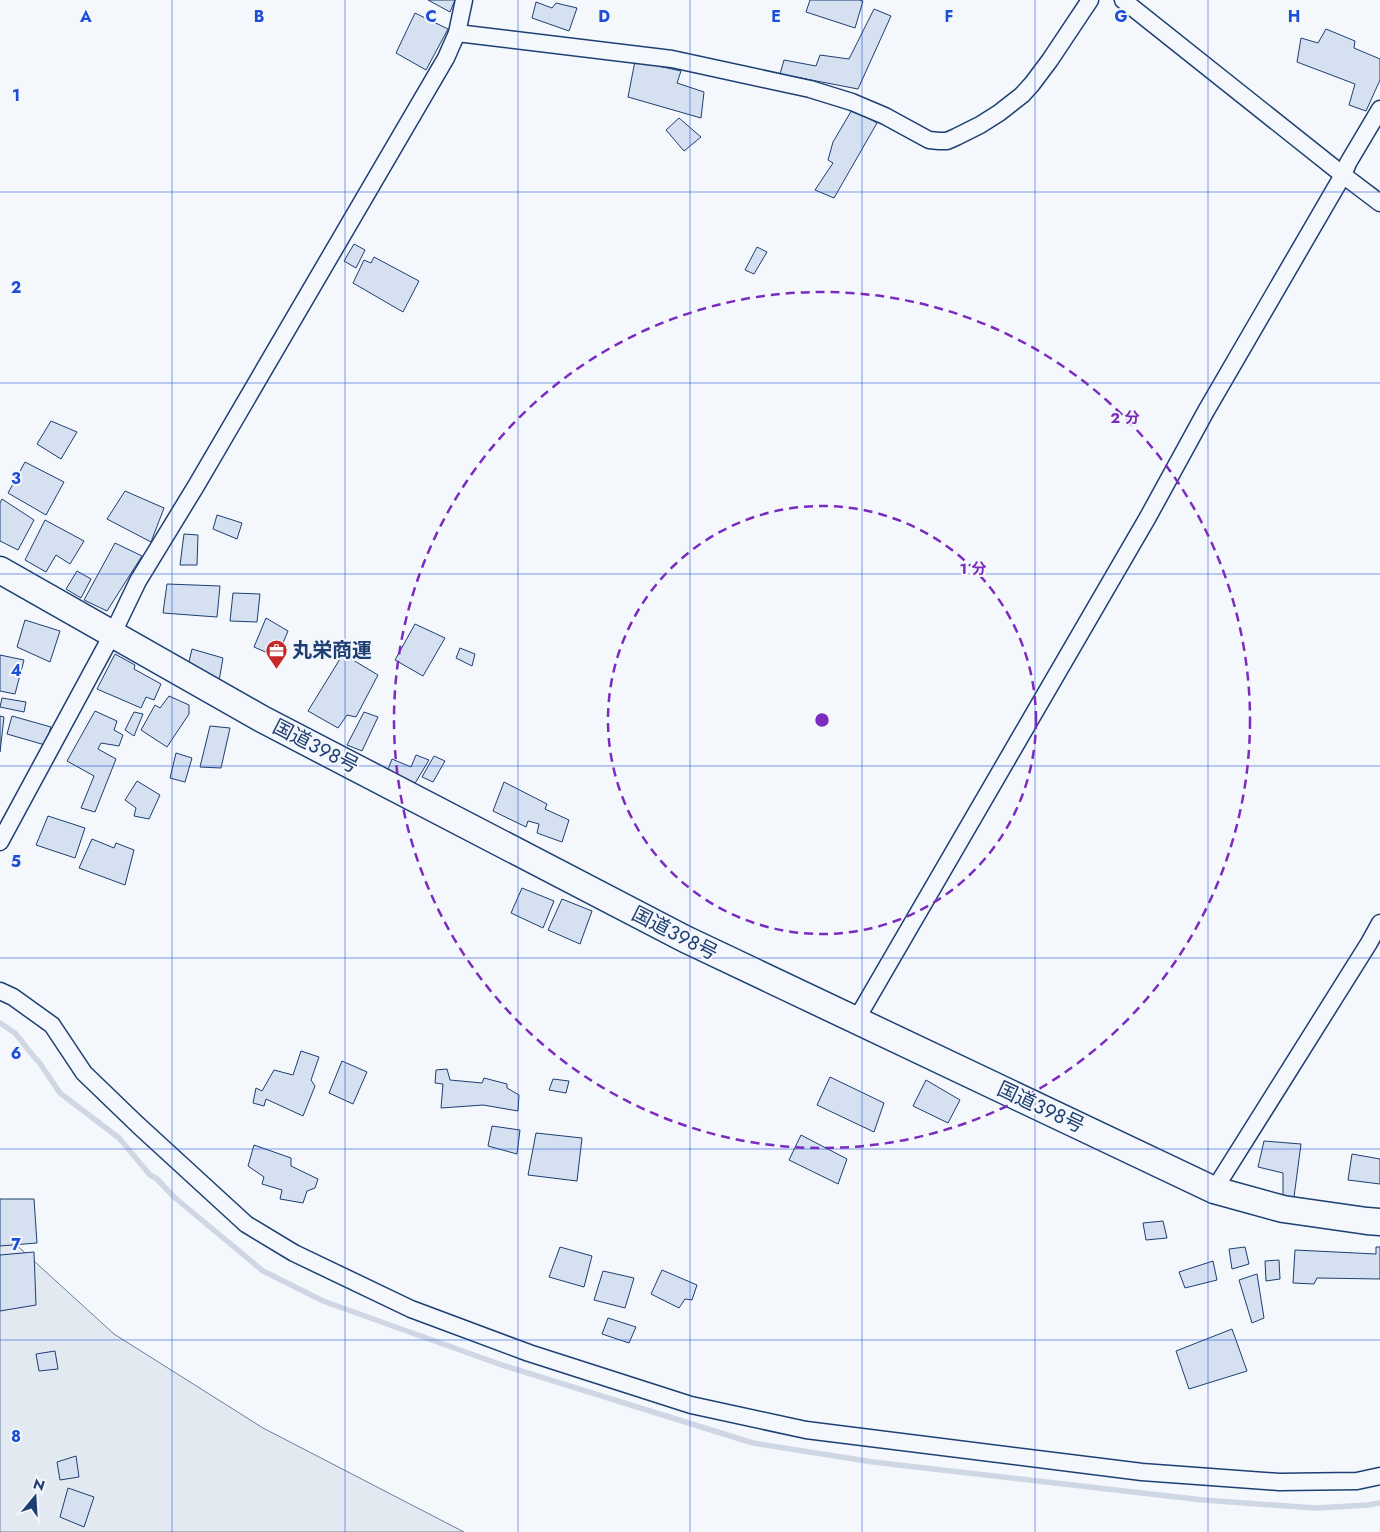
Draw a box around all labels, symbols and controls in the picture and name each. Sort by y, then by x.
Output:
text: A [79,5,92,28]
text: B [254,5,264,28]
text: C [425,5,437,28]
text: D [598,5,610,28]
text: E [771,5,781,28]
text: F [945,5,953,28]
text: G [1114,5,1128,28]
text: H [1288,5,1300,28]
text: 1 [12,84,20,107]
text: 2 [11,276,21,299]
text: 2 分 [1110,407,1140,429]
text: 3 [11,467,21,490]
text: 1 分 [959,558,987,580]
place label: 丸栄商運 [292,636,372,665]
office icon: 丸栄商運 [264,638,288,669]
text: 4 [10,659,22,682]
centre of rings [813,711,831,729]
street label: 国道398号 [268,712,364,781]
text: 5 [11,850,21,873]
street label: 国道398号 [627,899,723,968]
text: 6 [11,1042,21,1065]
street label: 国道398号 [992,1075,1089,1140]
text: 7 [11,1233,21,1256]
text: 8 [11,1425,21,1448]
north arrow [10,1472,60,1522]
text: N [31,1473,47,1496]

